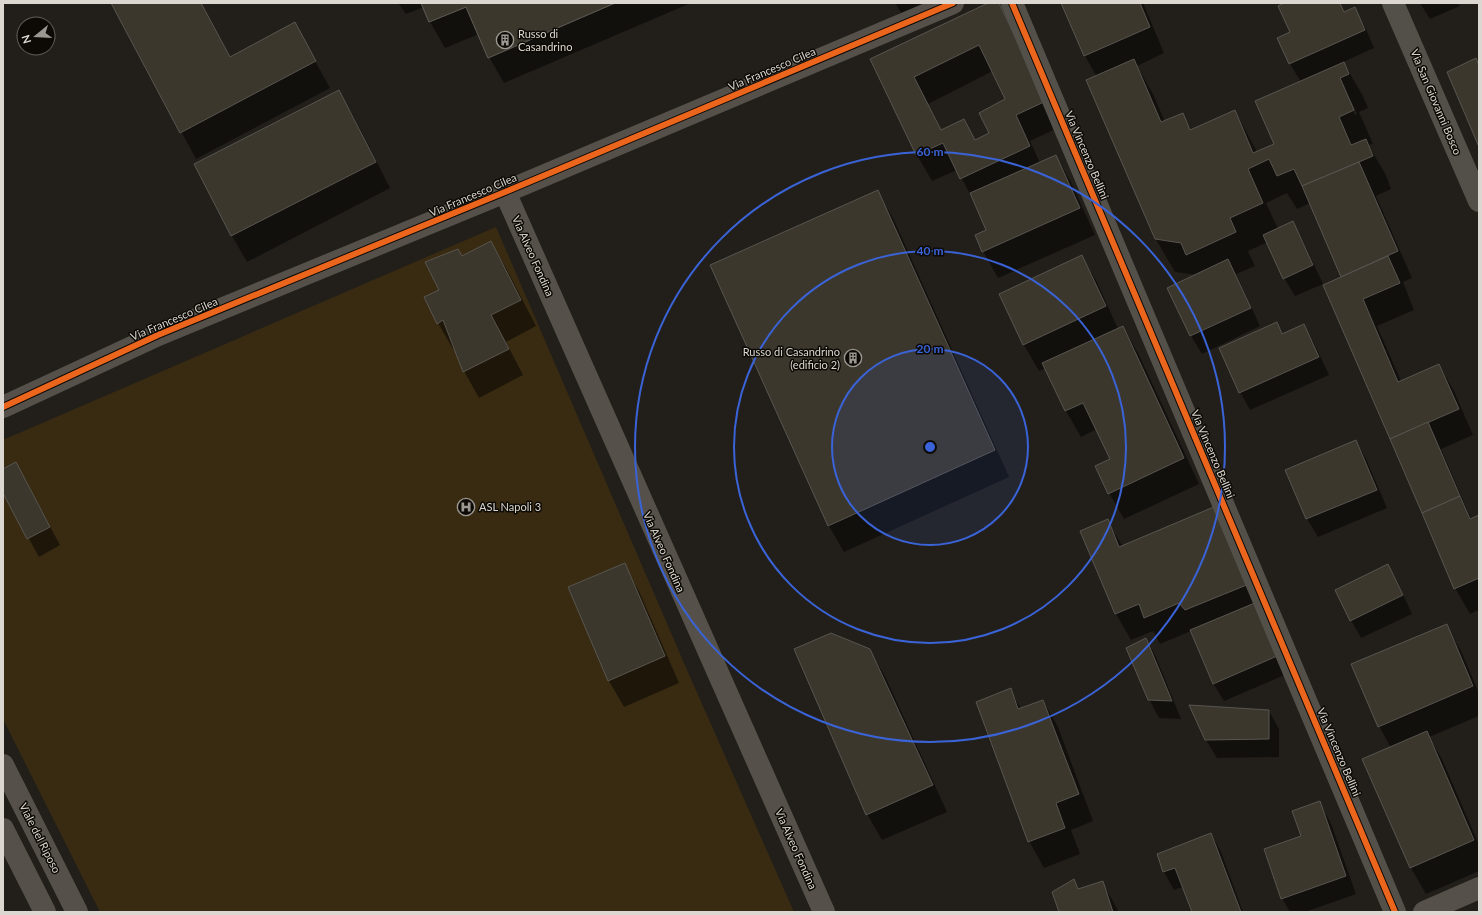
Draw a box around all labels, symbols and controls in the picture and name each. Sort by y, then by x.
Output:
north arrow [16,16,56,56]
place label: Russo di Casandrino [518,27,572,53]
building icon: Russo di Casandrino [495,30,515,50]
text: N [19,33,34,45]
street label: Via Francesco Cilea [726,44,817,93]
street label: Via San Giovanni Bosco [1408,47,1465,157]
street label: Via Vincenzo Bellini [1063,109,1112,201]
text: 60 m [917,144,943,159]
street label: Via Francesco Cilea [427,170,518,219]
street label: Via Alveo Fondina [510,213,557,298]
text: 40 m [917,243,943,258]
street label: Via Francesco Cilea [128,294,219,343]
text: 20 m [917,341,943,356]
place label: Russo di Casandrino (edificio 2) [743,345,840,371]
building icon: Russo di Casandrino (edificio 2) [843,348,863,368]
street label: Via Vincenzo Bellini [1189,408,1238,500]
centre of rings [923,440,937,454]
hospital icon: ASL Napoli 3 [456,497,476,517]
place label: ASL Napoli 3 [479,500,541,513]
street label: Via Alveo Fondina [641,509,688,594]
street label: Via Vincenzo Bellini [1315,706,1364,798]
street label: Viale del Riposo [17,801,64,875]
street label: Via Alveo Fondina [773,806,820,891]

